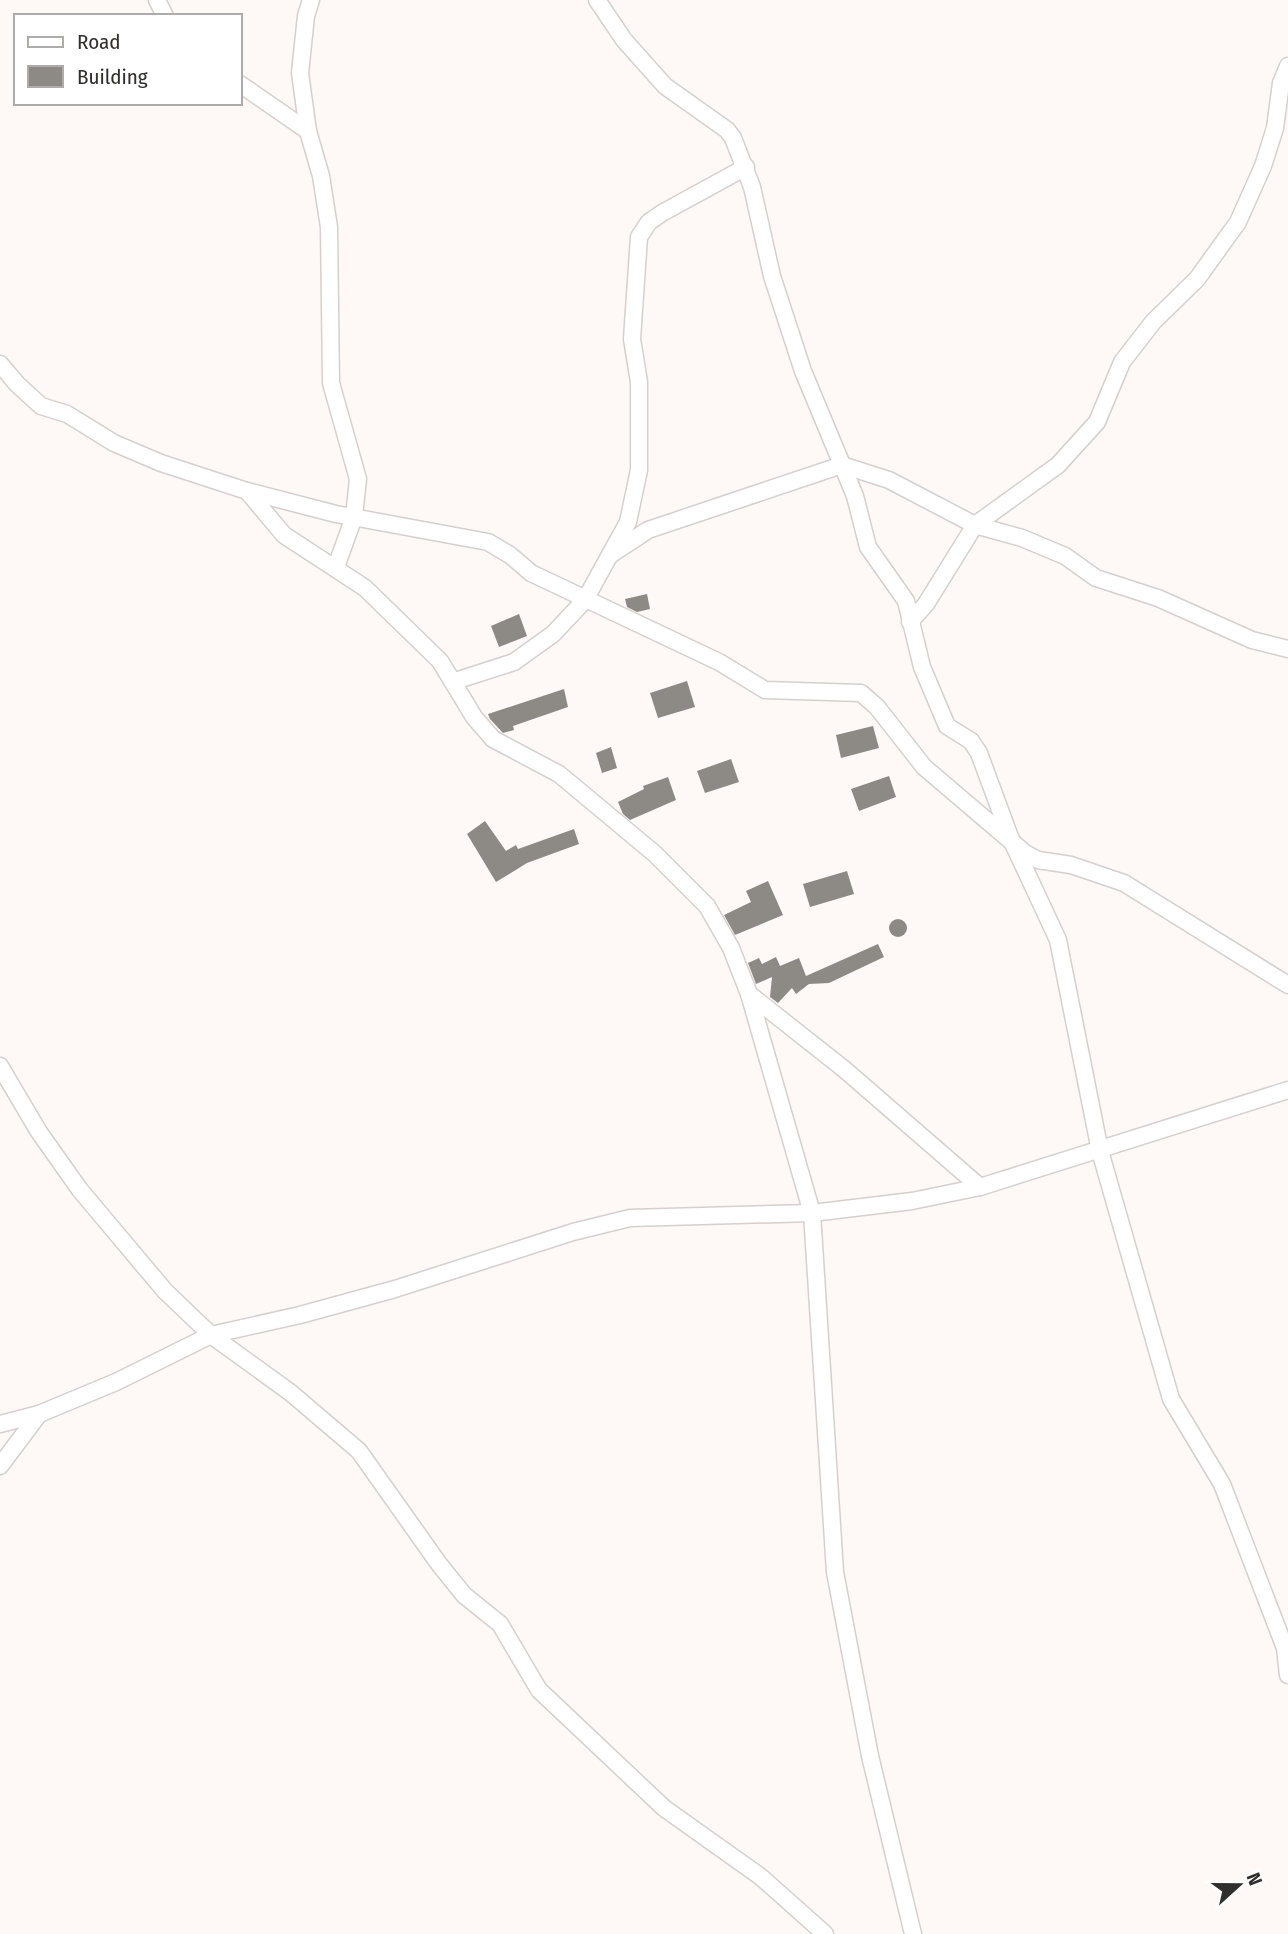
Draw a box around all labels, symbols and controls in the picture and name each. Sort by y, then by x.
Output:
legend [14,14,242,105]
text: Road [77,29,121,55]
text: Building [77,64,148,90]
north arrow [1204,1850,1274,1920]
text: N [1242,1870,1267,1889]

